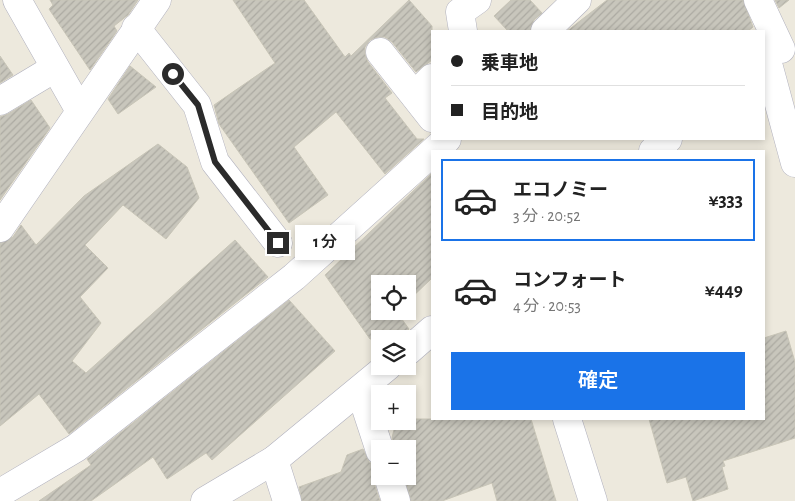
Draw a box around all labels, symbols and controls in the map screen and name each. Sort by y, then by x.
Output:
text: 乗車地 [481,54,538,73]
route start [162,63,184,85]
text: 目的地 [481,103,538,122]
icon: car [453,178,498,223]
text: エコノミー [513,181,608,200]
text: ¥333 [708,191,743,210]
text: 3 分 · 20:52 [513,208,581,224]
callout: 1 分 [296,226,356,260]
route end [267,232,289,254]
text: 1 分 [313,234,337,250]
icon: car [453,268,498,313]
text: コンフォート [513,271,626,290]
map controls [371,275,416,485]
button: locate [371,275,416,320]
text: ¥449 [705,281,743,300]
text: 4 分 · 20:53 [513,298,581,314]
button: layers [371,330,416,375]
button: 確定 [451,352,745,410]
button: + [371,385,416,430]
button: − [371,440,416,485]

